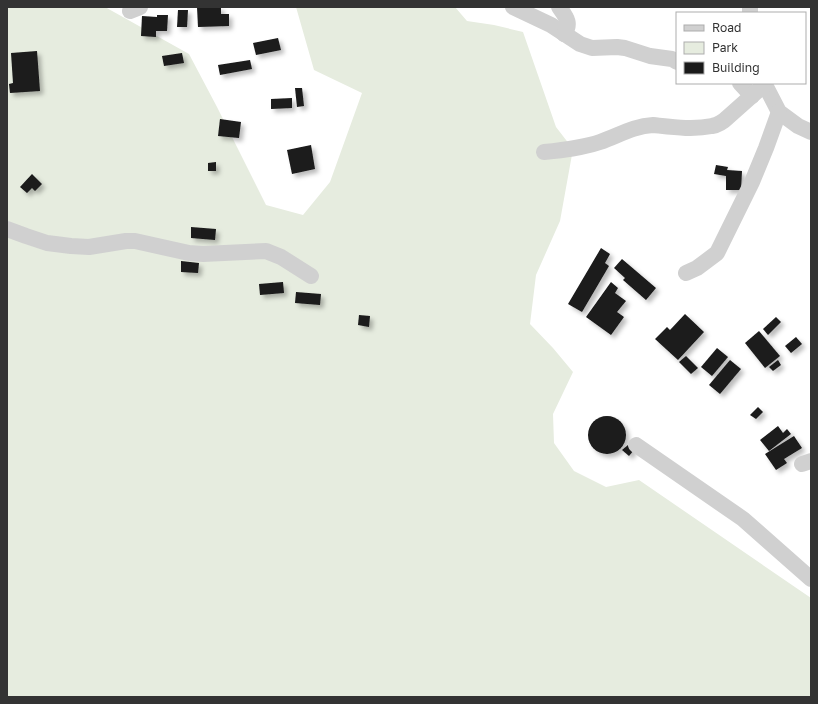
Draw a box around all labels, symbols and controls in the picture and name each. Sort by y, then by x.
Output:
legend [676,12,806,84]
text: Road [712,20,741,35]
text: Park [712,40,738,55]
text: Building [712,60,760,75]

